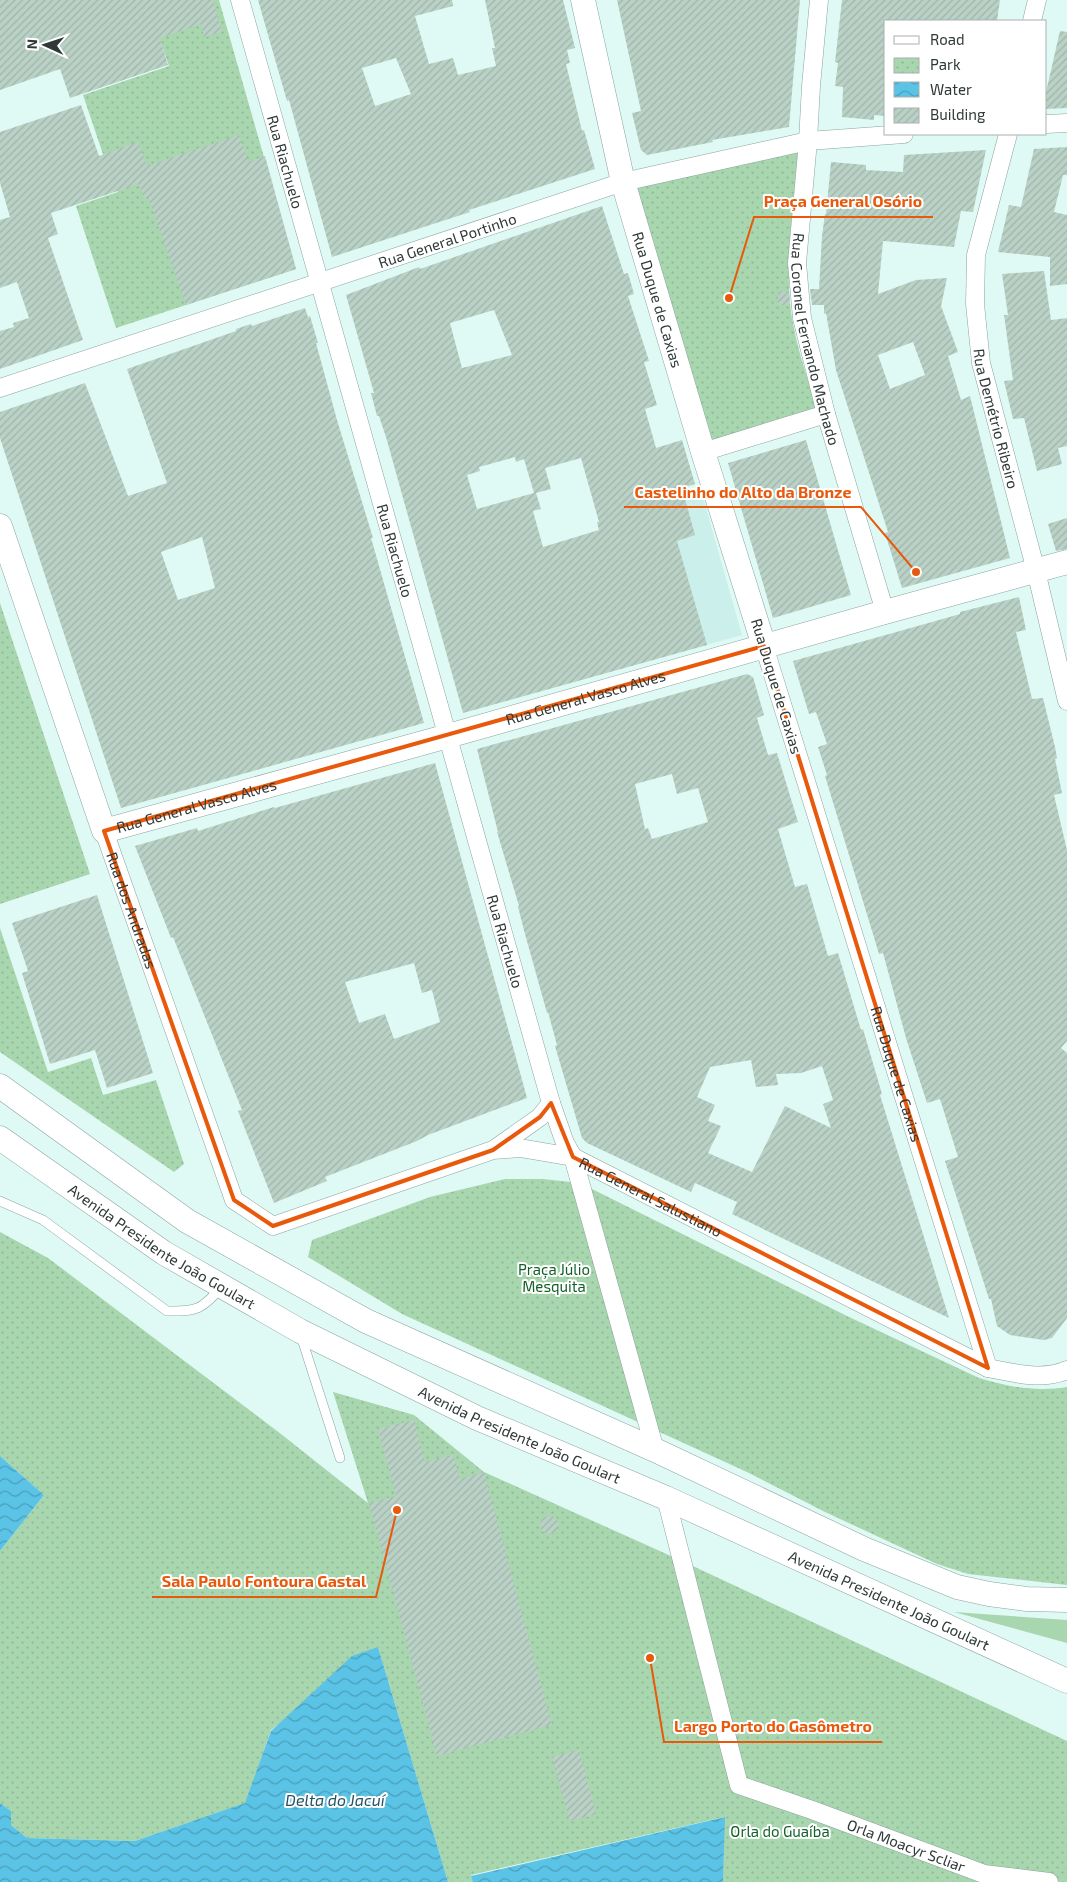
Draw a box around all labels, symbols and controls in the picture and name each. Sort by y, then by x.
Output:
north arrow [20,20,70,70]
legend [884,20,1047,135]
text: Road [930,30,965,48]
text: N [23,39,40,50]
text: Park [930,55,961,73]
text: Water [930,80,972,98]
text: Building [930,105,986,123]
street label: Rua Riachuelo [264,113,307,211]
callout: Praça General Osório [754,186,933,217]
text: Praça General Osório [764,191,922,212]
street label: Rua General Portinho [376,209,518,271]
street label: Rua Duque de Caxias [629,229,686,370]
street label: Rua Coronel Fernando Machado [788,232,844,447]
street label: Rua Demétrio Ribeiro [971,348,1023,490]
callout: Castelinho do Alto da Bronze [624,476,861,507]
text: Castelinho do Alto da Bronze [635,482,851,501]
street label: Rua Riachuelo [373,502,417,599]
street label: Rua Duque de Caxias [748,616,806,756]
street label: Rua General Vasco Alves [503,666,668,728]
street label: Rua General Vasco Alves [114,775,278,836]
street label: Rua dos Andradas [103,849,161,971]
street label: Rua Riachuelo [484,892,527,990]
street label: Rua Duque de Caxias [867,1004,926,1144]
street label: Rua General Salustiano [576,1153,725,1240]
street label: Avenida Presidente João Goulart [65,1180,259,1313]
park label: Praça Júlio Mesquita [518,1260,590,1295]
street label: Avenida Presidente João Goulart [416,1382,624,1487]
street label: Avenida Presidente João Goulart [786,1546,993,1654]
callout: Sala Paulo Fontoura Gastal [152,1566,376,1597]
text: Sala Paulo Fontoura Gastal [162,1571,367,1590]
callout: Largo Porto do Gasômetro [664,1711,882,1742]
text: Largo Porto do Gasômetro [674,1716,872,1735]
water label: Delta do Jacuí [285,1790,387,1809]
street label: Orla Moacyr Scliar [845,1815,968,1875]
park label: Orla do Guaíba [730,1822,830,1840]

